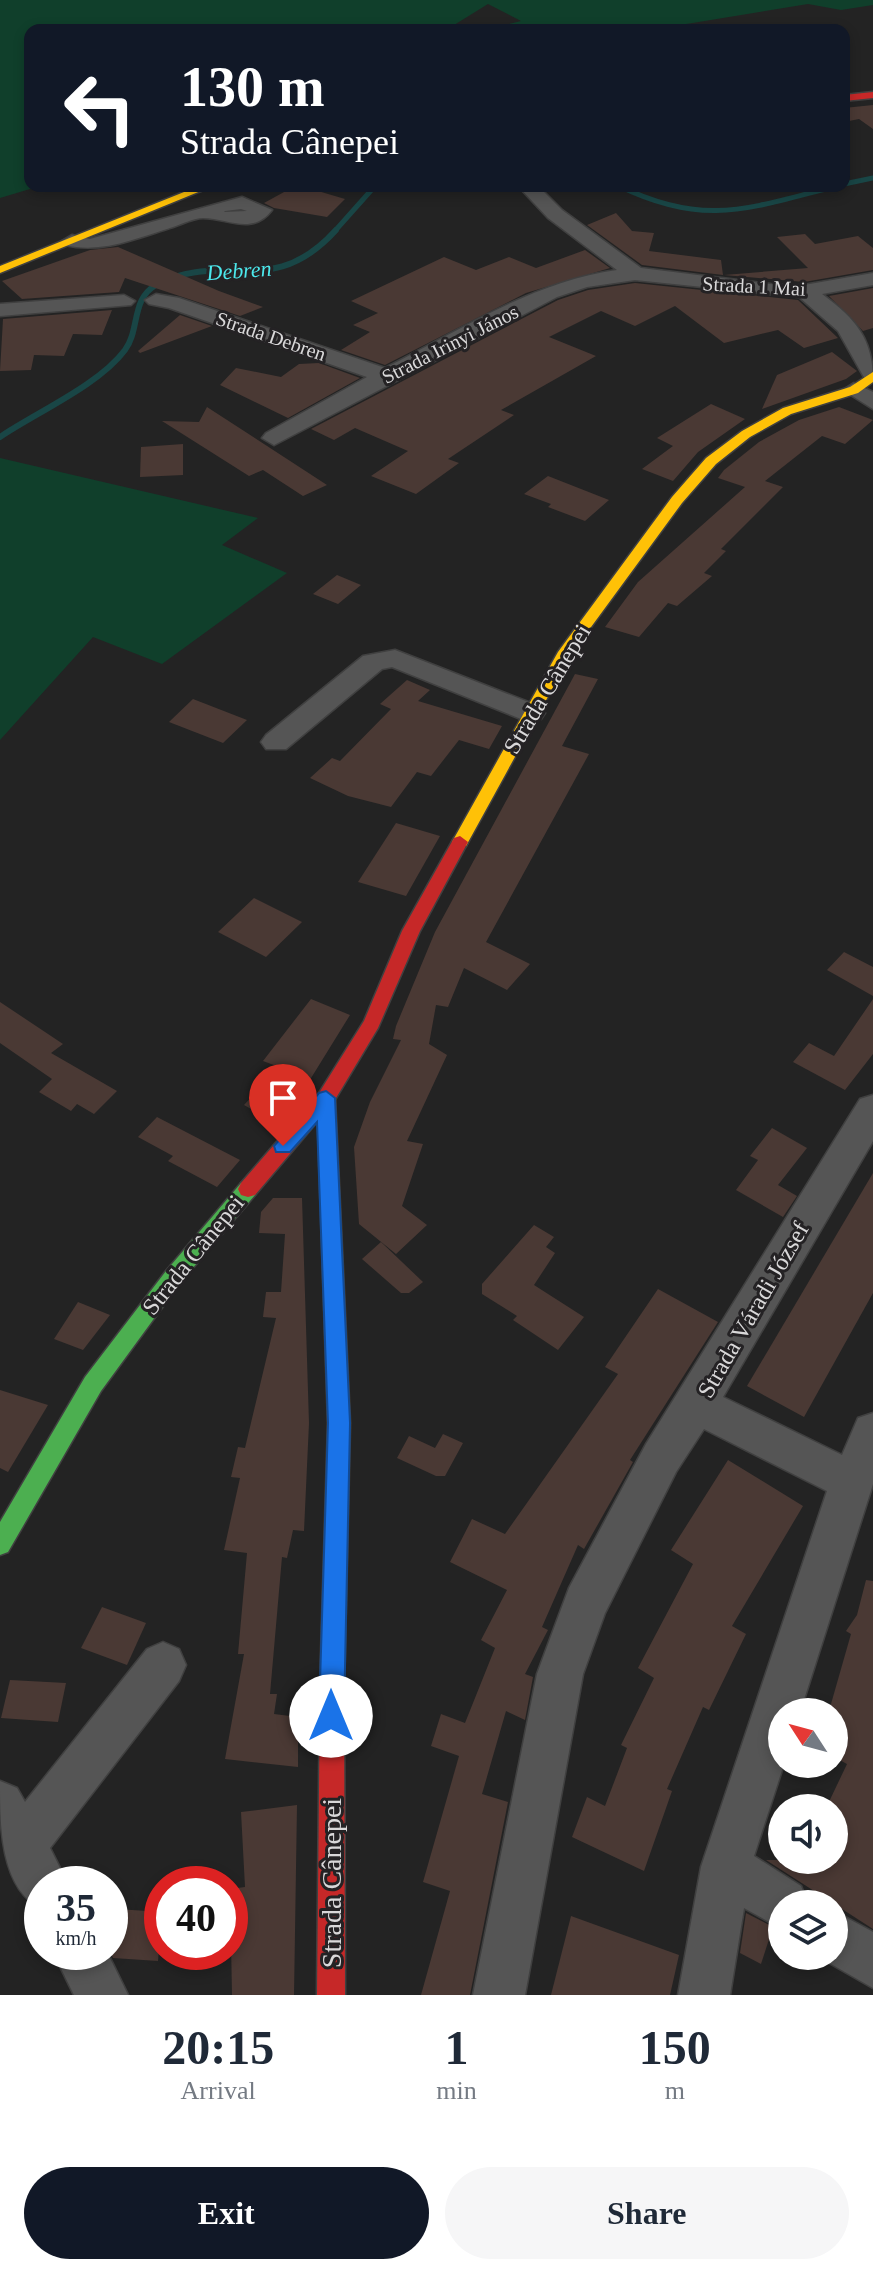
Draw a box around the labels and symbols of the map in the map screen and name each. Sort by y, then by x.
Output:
water label: Debren [205,256,272,285]
street label: Strada 1 Mai [702,272,807,300]
street label: Strada Irinyi János [378,300,522,389]
street label: Strada Debren [213,307,329,365]
street label: Strada Cânepei [498,619,596,758]
pin [249,1064,317,1146]
street label: Strada Cânepei [137,1190,249,1320]
street label: Strada Váradi József [692,1218,814,1402]
position arrow [289,1674,373,1758]
north arrow [768,1698,848,1778]
street label: Strada Cânepei [316,1798,347,1968]
speed limit sign: 40 [144,1866,248,1970]

